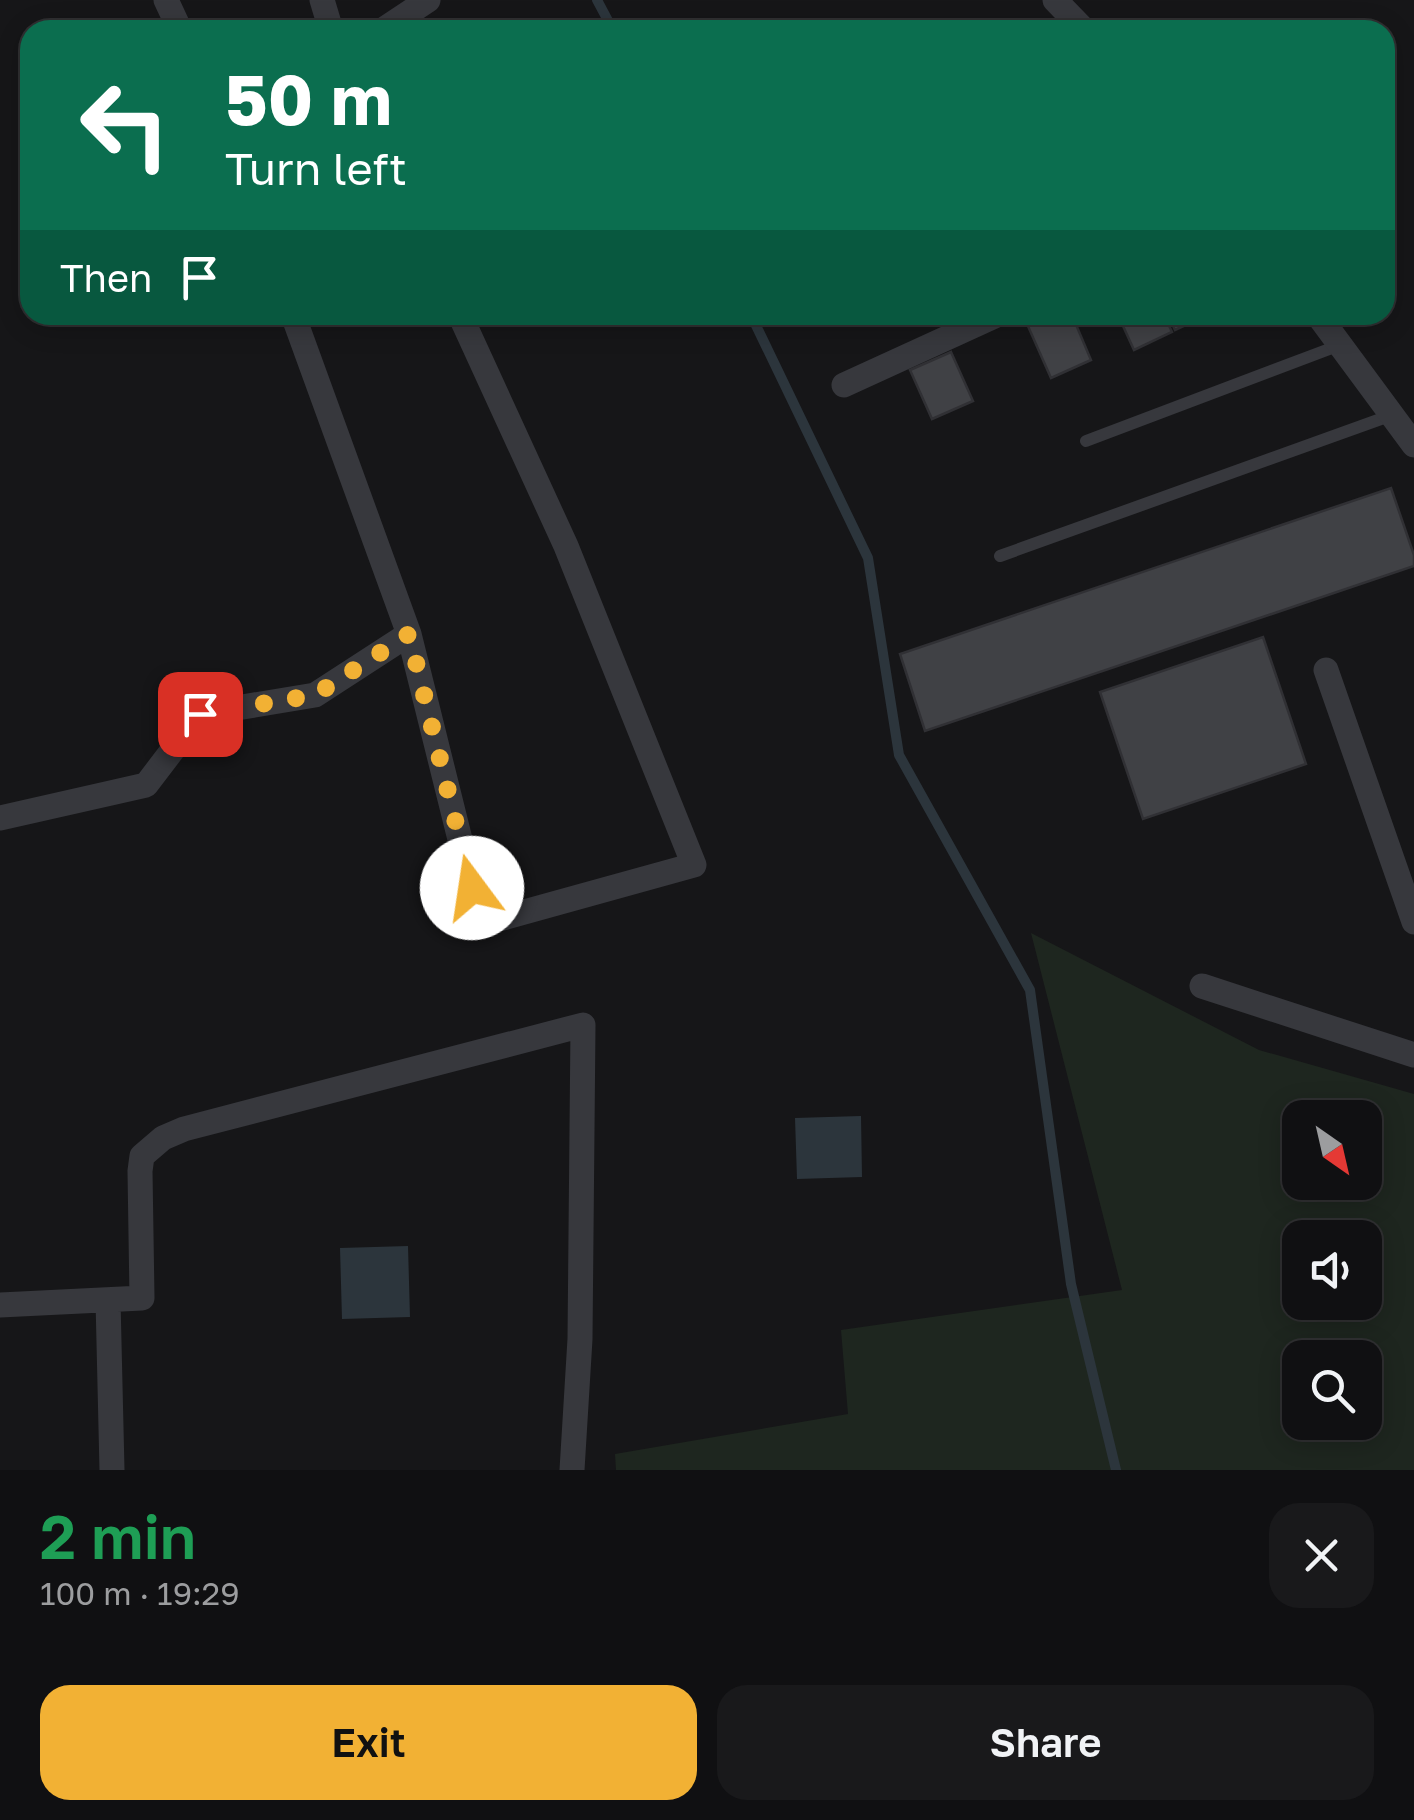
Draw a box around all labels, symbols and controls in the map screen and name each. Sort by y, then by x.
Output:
text: 50 m [225,56,392,140]
icon: left [60,60,190,190]
text: Turn left [225,141,407,195]
icon: arrive [172,250,227,305]
text: Then [60,255,152,300]
pin [158,672,243,757]
icon: arrive [173,687,228,742]
position arrow [420,836,524,940]
north arrow [1282,1100,1382,1200]
map controls [1282,1100,1382,1440]
button: sound [1282,1220,1382,1320]
button: search [1282,1340,1382,1440]
text: 2 min [40,1500,196,1572]
button: close [1269,1503,1374,1608]
text: 100 m · 19:29 [40,1574,240,1612]
button: Exit [40,1685,697,1800]
button: Share [717,1685,1374,1800]

